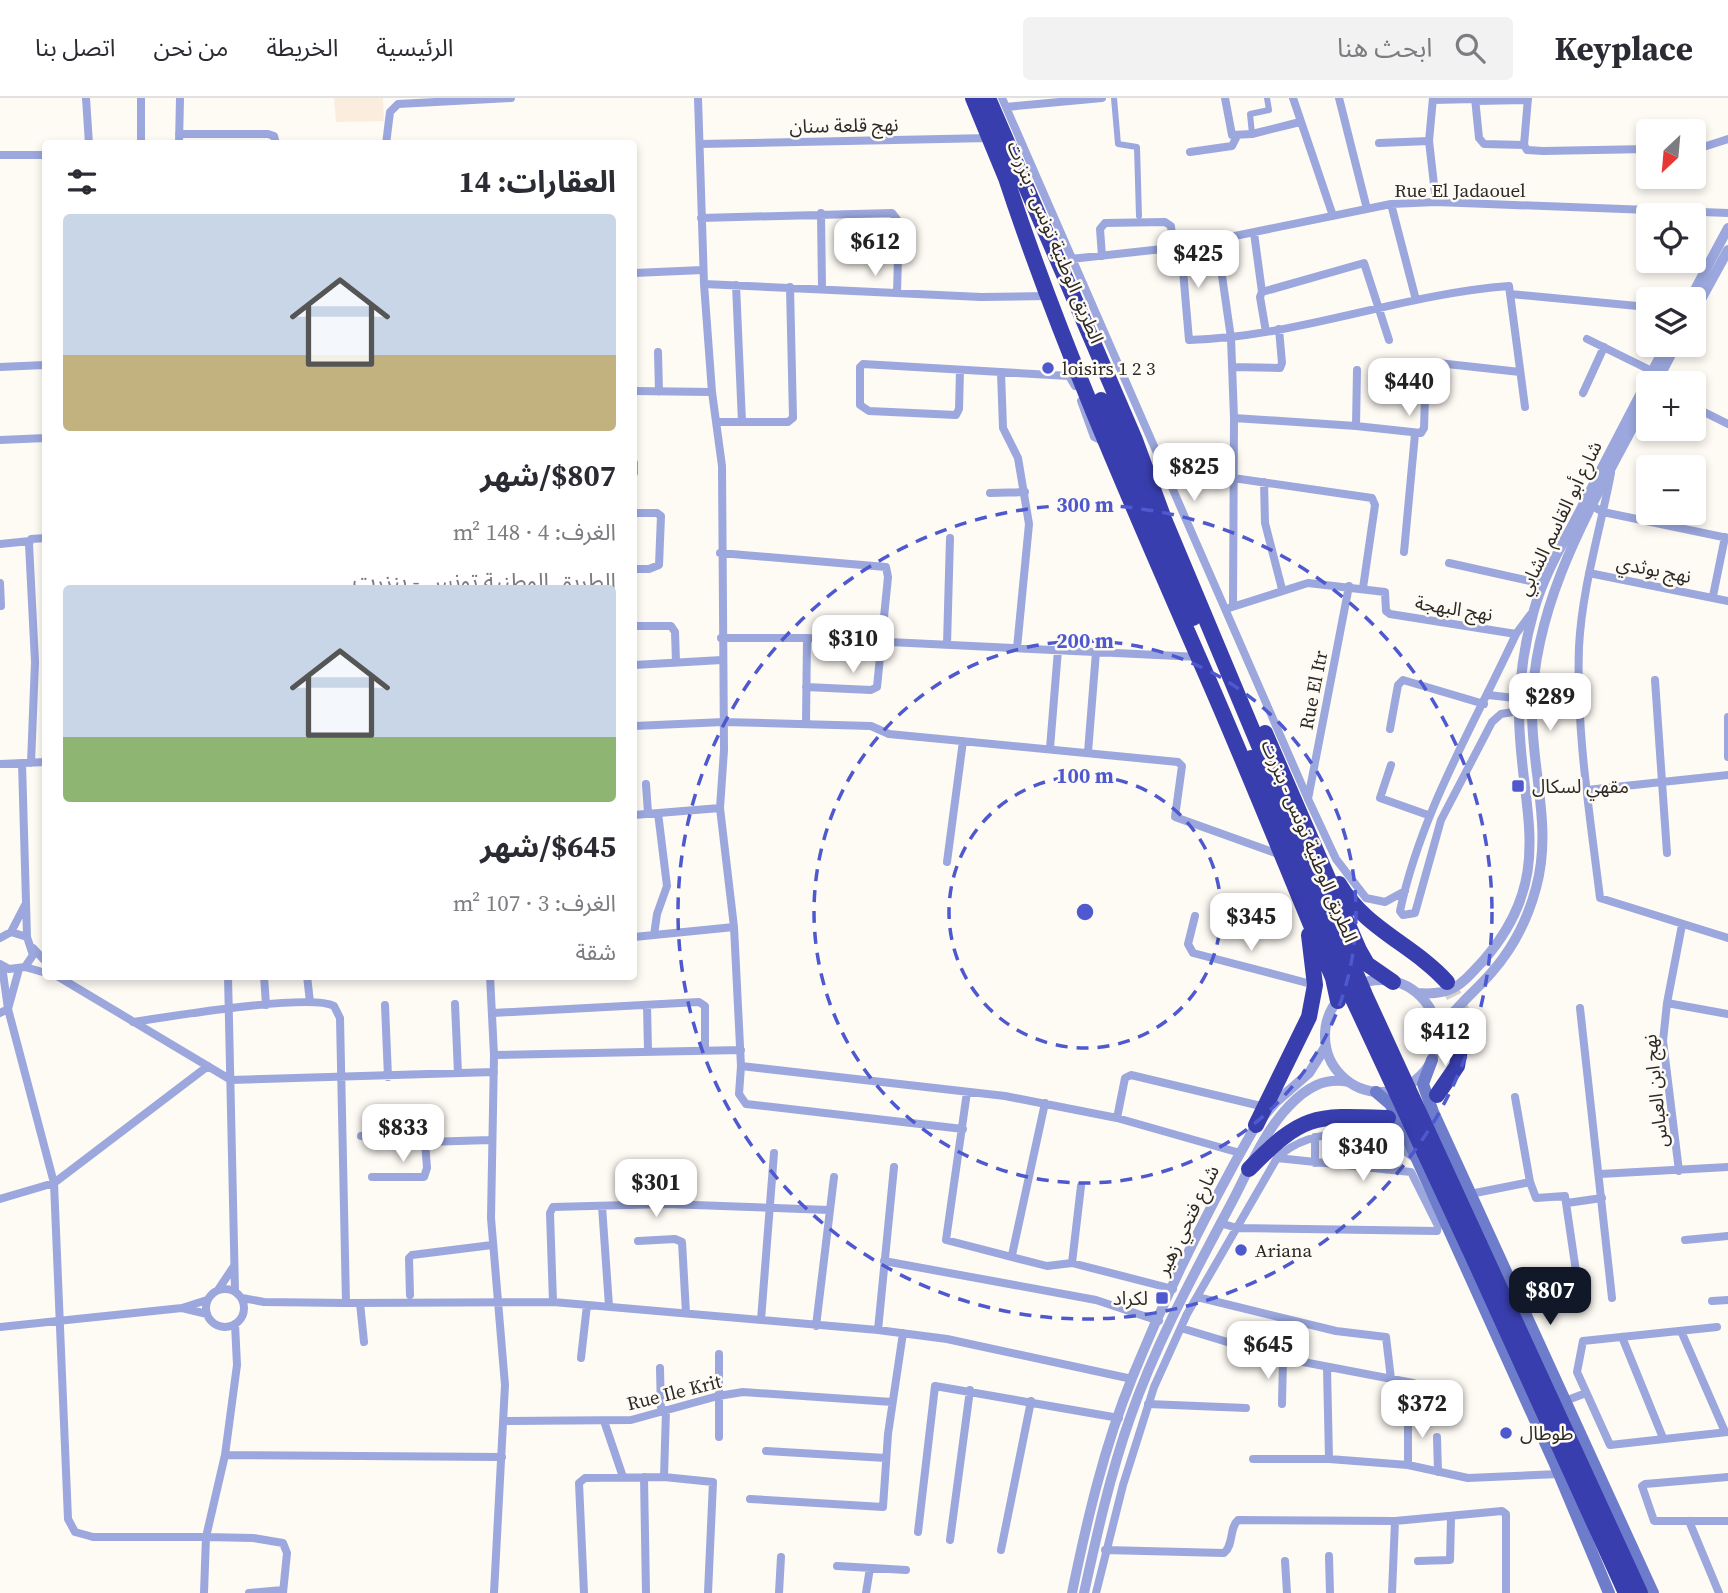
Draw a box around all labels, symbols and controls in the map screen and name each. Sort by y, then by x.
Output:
search box [1023,17,1513,80]
text: Keyplace [1555,26,1693,71]
icon: search [1451,29,1489,67]
text: ابحث هنا [1337,30,1433,66]
text: اتصل بنا [35,31,115,64]
text: من نحن [153,31,228,64]
text: الخريطة [266,31,338,64]
text: الرئيسية [376,31,454,64]
street label: نهج قلعة سنان [789,111,899,141]
north arrow [1636,119,1706,189]
map controls [1636,119,1706,525]
street label: الطريق الوطنية تونس - بنزرت [1002,137,1110,347]
text: العقارات: 14 [459,161,616,202]
icon: filters [63,163,101,201]
street label: Rue El Jadaouel [1394,177,1526,203]
button: locate [1636,203,1706,273]
pin: $612 [834,218,916,278]
text: $612 [850,225,900,257]
pin: $425 [1157,230,1239,290]
text: $425 [1173,237,1223,269]
icon: home [277,259,403,385]
button: layers [1636,287,1706,357]
place label: loisirs 1 2 3 [1062,355,1156,381]
pin: $440 [1368,358,1450,418]
marker: loisirs 1 2 3 [1040,360,1056,376]
text: $440 [1384,365,1434,397]
button: + [1636,371,1706,441]
street label: شارع أبو القاسم الشابي [1510,436,1610,601]
pin: $825 [1153,444,1235,503]
text: $825 [1169,450,1219,482]
text: $807/شهر [480,455,616,496]
button: − [1636,455,1706,525]
text: 300 m [1056,490,1114,519]
text: الغرف: 4 · 148 m² [453,516,616,548]
street label: نهج بوثدي [1614,549,1694,591]
text: الطريق الوطنية تونس - بنزرت [353,565,616,597]
street label: نهج البهجة [1413,589,1495,629]
pin: $310 [812,616,894,675]
text: $310 [828,622,878,654]
text: 200 m [1056,626,1114,655]
icon: home [277,630,403,756]
street label: Rue El Itr [1293,648,1333,732]
pin: $289 [1509,674,1591,733]
text: $289 [1525,680,1575,712]
street label: الطريق الوطنية تونس - بنزرت [1256,736,1364,946]
text: 100 m [1056,761,1114,790]
place label: مقهي لسكال [1532,773,1629,801]
marker: مقهي لسكال [1510,778,1526,794]
text: $645/شهر [480,826,616,867]
text: الغرف: 3 · 107 m² [453,887,616,919]
pin: $345 [1210,894,1292,953]
centre of rings [1073,900,1097,924]
text: $345 [1226,900,1276,932]
text: شقة [575,936,616,968]
pin: $412 [1404,1009,1486,1068]
text: $412 [1420,1015,1470,1047]
street label: نهج ابن العباس [1636,1033,1676,1149]
pin: $833 [362,1104,444,1164]
text: $833 [378,1111,428,1143]
pin: $340 [1322,1124,1404,1183]
text: $340 [1338,1130,1388,1162]
pin: $301 [615,1160,697,1219]
street label: شارع فتحي زهير [1149,1161,1227,1281]
text: $301 [631,1166,681,1198]
place label: Ariana [1255,1237,1312,1263]
marker: Ariana [1233,1242,1249,1258]
pin: $807 [1509,1268,1591,1327]
text: $807 [1525,1274,1575,1306]
place label: لكراد [1113,1285,1148,1311]
marker: لكراد [1154,1290,1170,1306]
pin: $645 [1227,1322,1309,1381]
text: $645 [1243,1328,1293,1360]
street label: Rue Ile Krit [624,1368,725,1416]
pin: $372 [1381,1380,1463,1440]
text: $372 [1397,1387,1447,1419]
place label: طوطال [1520,1420,1574,1446]
marker: طوطال [1498,1425,1514,1441]

